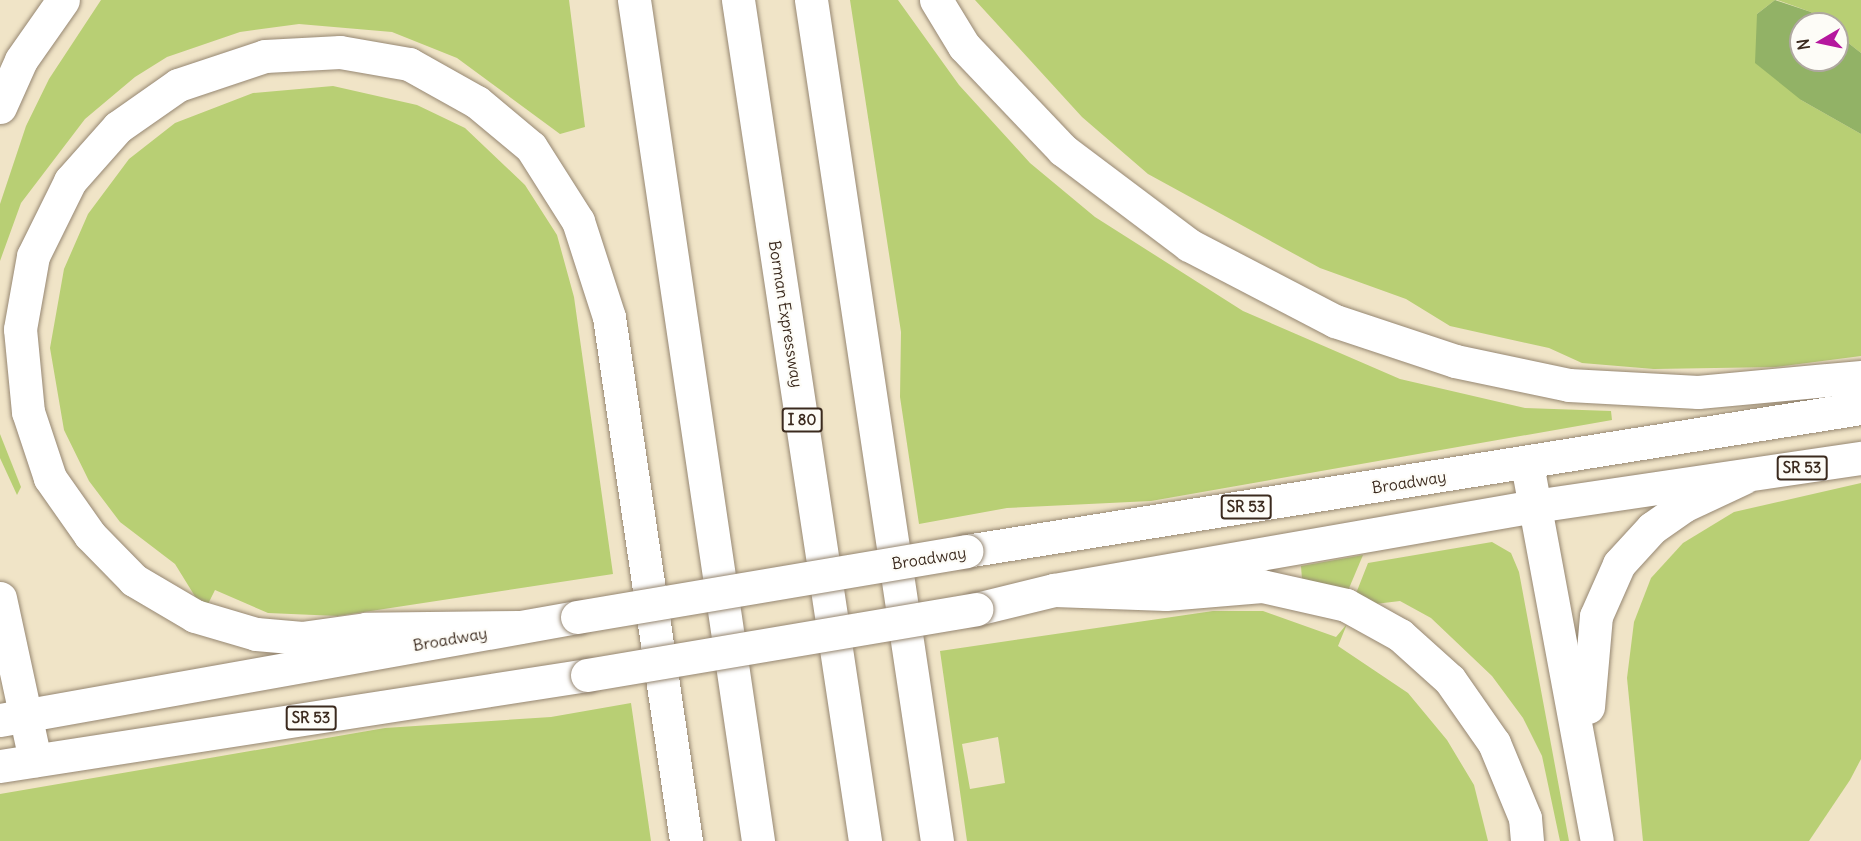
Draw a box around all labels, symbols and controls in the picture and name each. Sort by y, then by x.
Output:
north arrow [1789,12,1849,72]
text: N [1792,37,1814,52]
street label: Borman Expressway [765,239,807,389]
road number: I 80 [781,408,823,432]
road number: SR 53 [1776,456,1828,480]
street label: Broadway [1370,467,1448,497]
road number: SR 53 [1220,495,1272,519]
street label: Broadway [890,543,968,573]
street label: Broadway [411,623,489,655]
road number: SR 53 [286,706,336,730]

